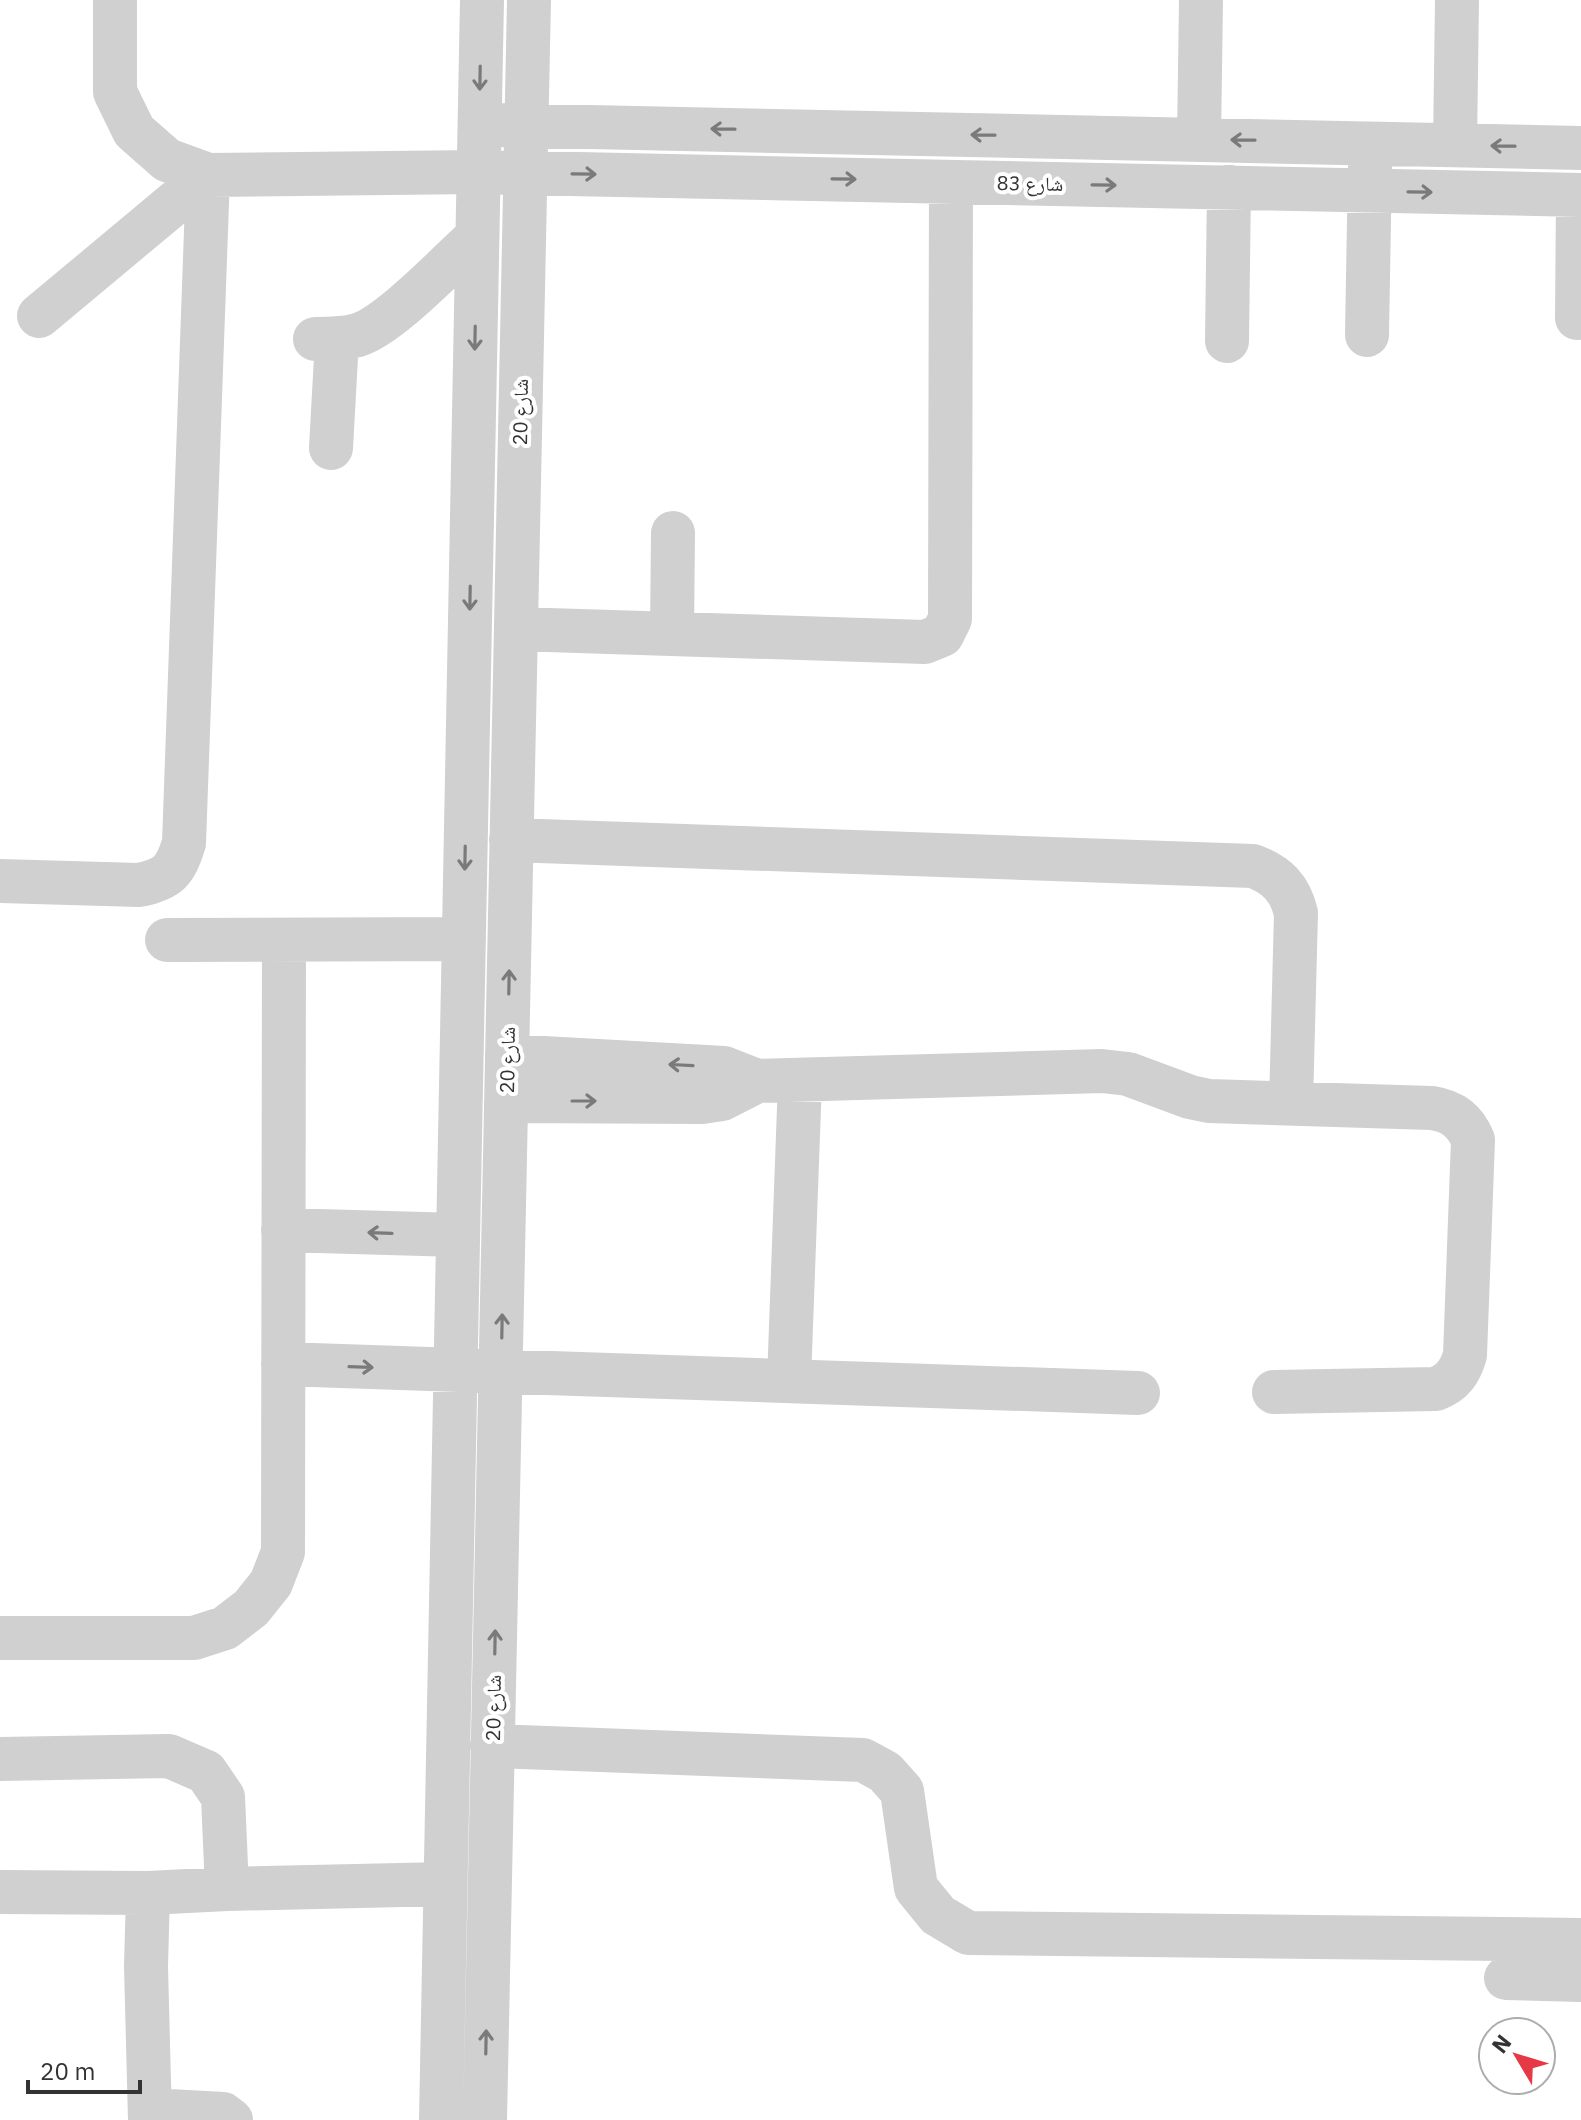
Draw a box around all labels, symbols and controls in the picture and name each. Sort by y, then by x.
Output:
one-way arrow [473,64,488,91]
one-way arrow [710,121,737,137]
one-way arrow [970,127,997,142]
one-way arrow [1230,133,1257,148]
one-way arrow [1490,138,1517,154]
one-way arrow [570,166,597,181]
street label: شارع 83 [996,169,1064,197]
one-way arrow [830,172,857,187]
one-way arrow [1090,177,1117,192]
one-way arrow [1406,184,1433,199]
one-way arrow [467,324,483,351]
street label: شارع 20 [506,378,534,446]
one-way arrow [462,584,478,611]
one-way arrow [458,844,473,871]
one-way arrow [501,969,516,996]
street label: شارع 20 [493,1026,521,1094]
one-way arrow [668,1058,695,1073]
one-way arrow [570,1093,597,1109]
one-way arrow [367,1225,394,1240]
one-way arrow [494,1313,510,1340]
one-way arrow [347,1359,374,1374]
one-way arrow [487,1629,502,1656]
street label: شارع 20 [479,1674,507,1742]
north arrow [1477,2016,1557,2096]
text: N [1485,2028,1517,2059]
one-way arrow [478,2029,494,2056]
scale bar [28,2044,140,2094]
text: 20 m [40,2055,95,2087]

